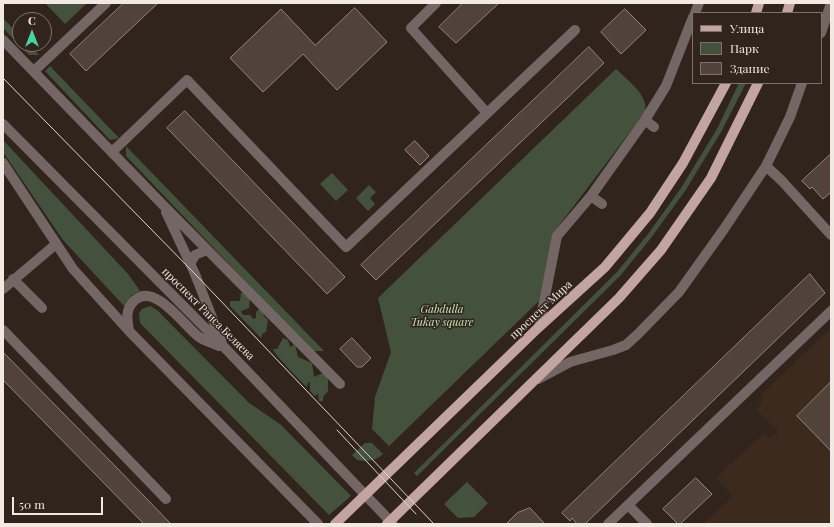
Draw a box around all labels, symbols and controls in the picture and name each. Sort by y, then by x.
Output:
north arrow [12,12,52,52]
legend [692,12,822,84]
text: С [28,13,36,28]
text: Улица [730,20,764,36]
text: Парк [730,40,759,56]
text: Здание [730,60,770,76]
street label: проспект Раиса Беляева [159,265,257,363]
street label: проспект Мира [507,278,575,342]
park label: Gabdulla Tukay square [410,303,474,329]
scale bar [14,489,105,515]
text: 50 m [19,496,45,512]

